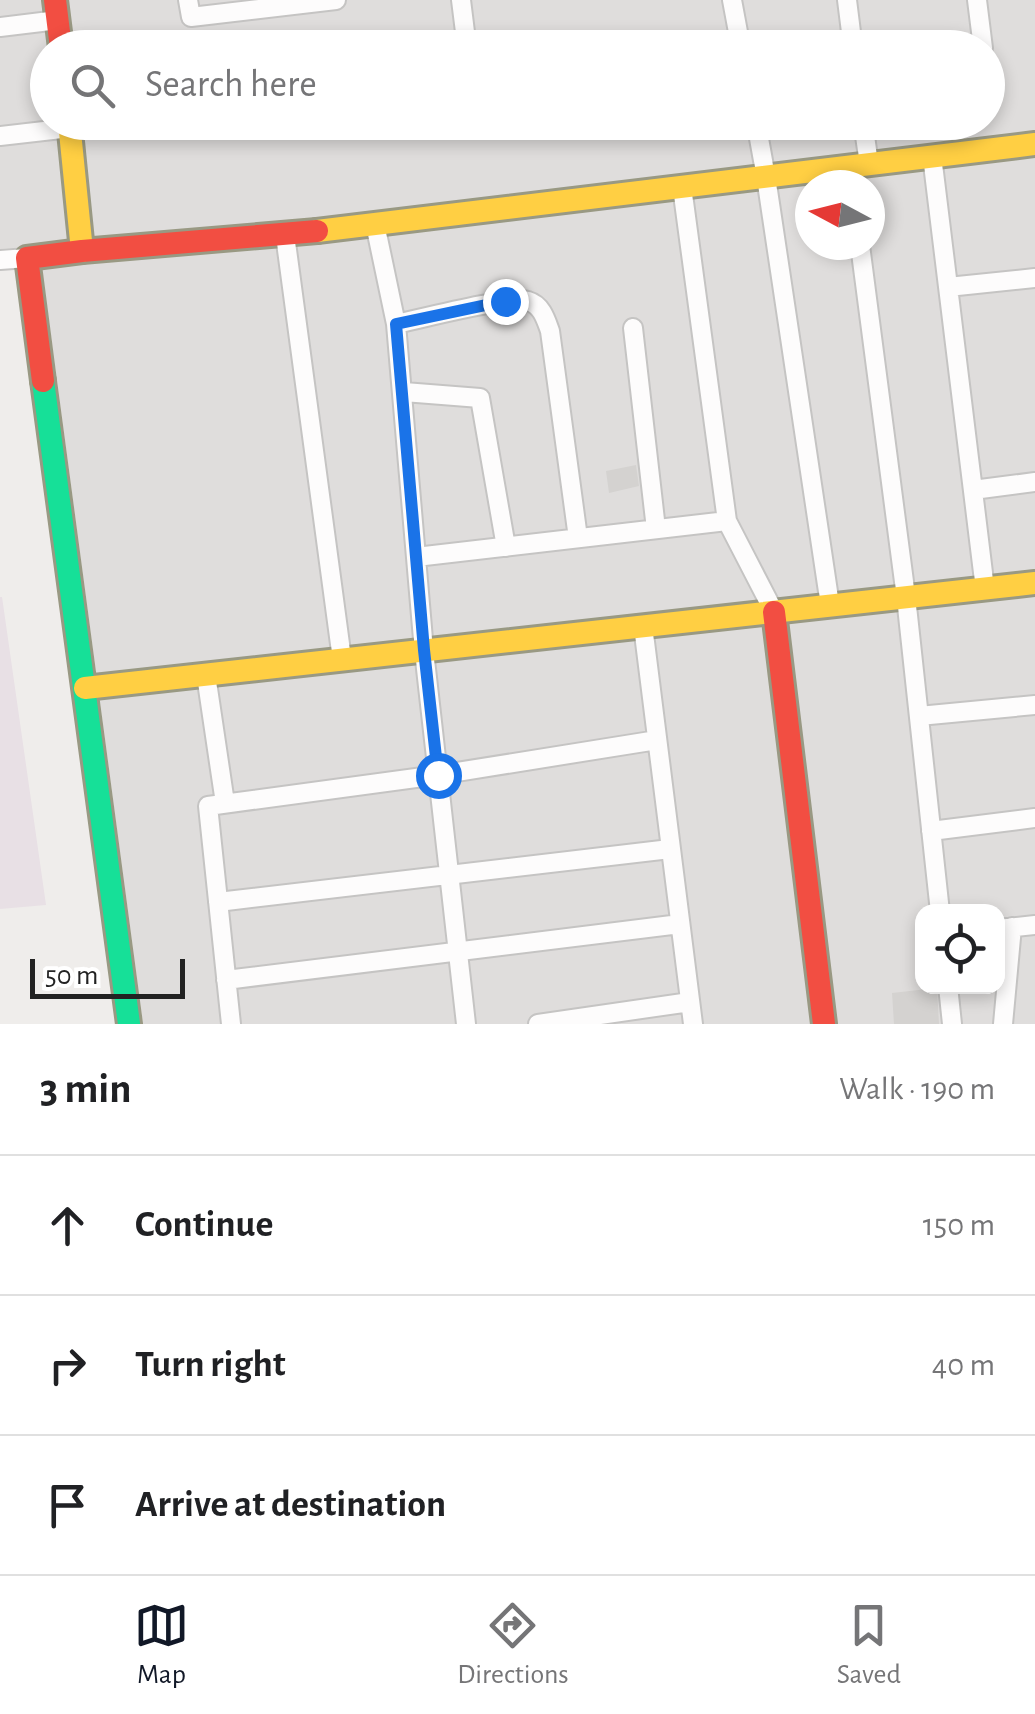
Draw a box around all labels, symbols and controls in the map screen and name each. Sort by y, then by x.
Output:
search box [30,30,1005,140]
icon: search [65,58,120,113]
text: Search here [145,66,317,104]
north arrow [795,170,885,260]
route end [483,279,529,325]
route start [416,753,462,799]
map controls [915,904,1005,994]
button: locate [915,904,1005,994]
scale bar [30,954,185,998]
text: 50 m [45,962,99,990]
text: 3 min [40,1068,132,1110]
text: Walk · 190 m [839,1073,995,1105]
icon: ahead [40,1198,95,1253]
text: Continue [135,1206,273,1244]
text: 150 m [923,1209,995,1241]
icon: right [40,1338,95,1393]
text: Turn right [135,1346,285,1384]
text: 40 m [932,1349,995,1381]
icon: arrive [40,1478,95,1533]
text: Arrive at destination [135,1486,446,1524]
tab: Map [134,1598,189,1692]
tab: Directions [457,1598,569,1692]
tab: Saved [837,1598,901,1692]

